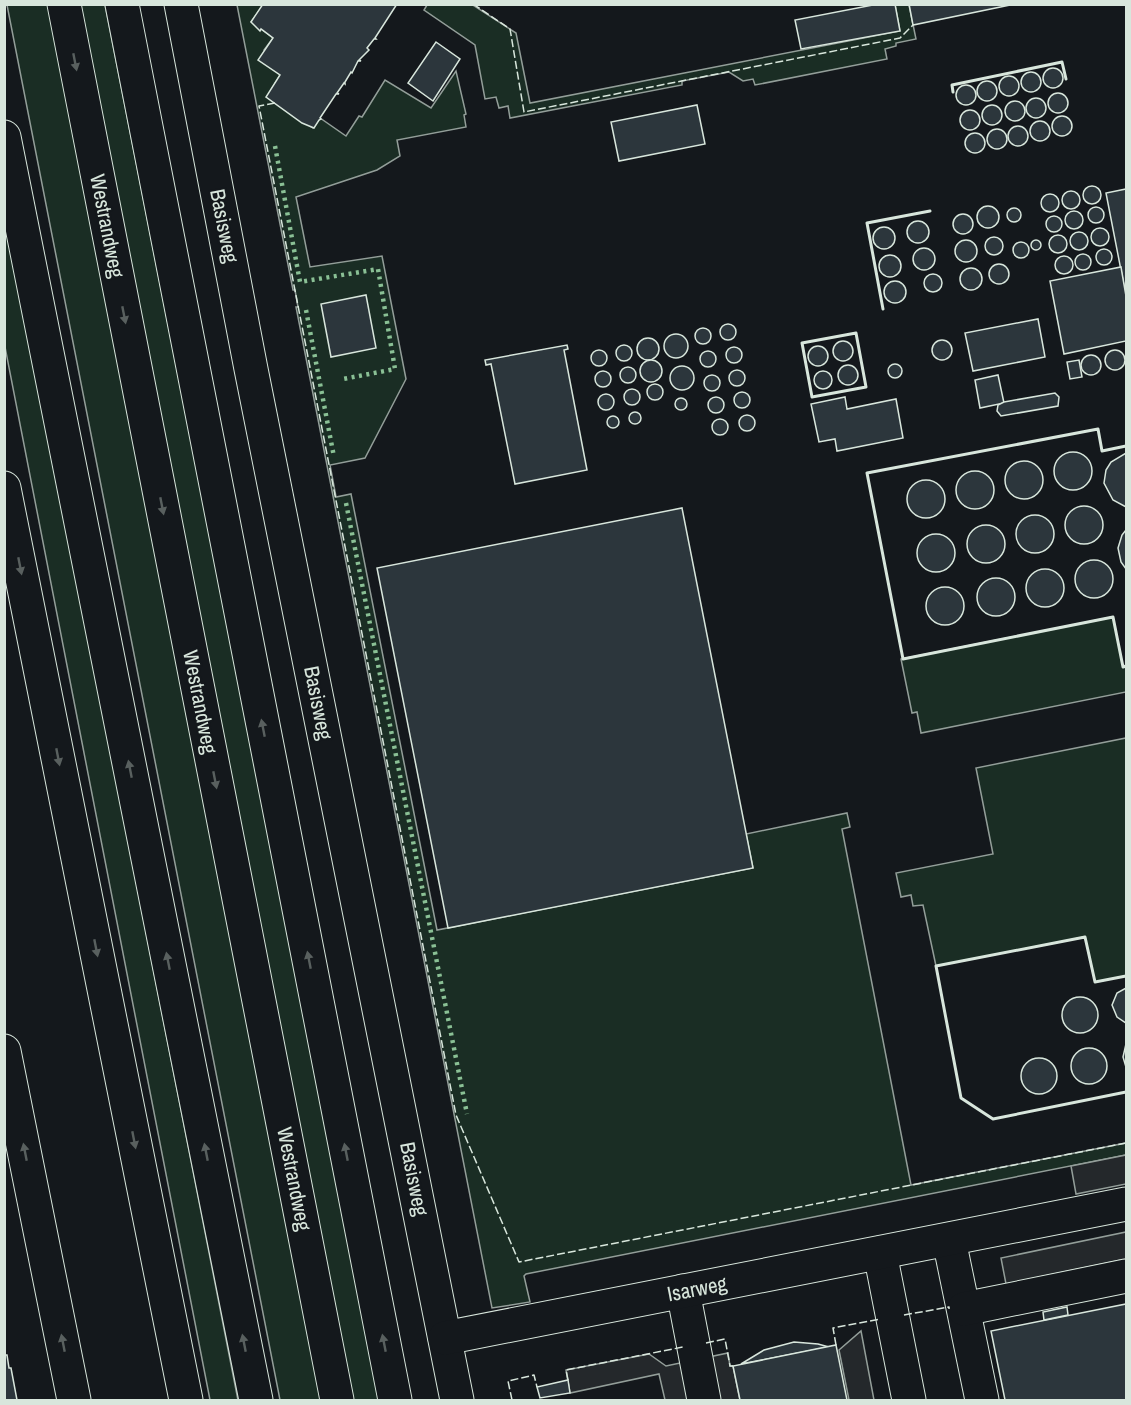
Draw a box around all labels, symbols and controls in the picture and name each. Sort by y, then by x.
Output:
one-way arrow [71,53,80,72]
street label: Westrandweg [83,172,132,281]
street label: Basisweg [203,186,246,266]
one-way arrow [120,306,129,325]
one-way arrow [158,497,167,516]
one-way arrow [16,557,25,576]
street label: Westrandweg [176,648,225,757]
street label: Basisweg [297,663,340,743]
one-way arrow [258,718,267,737]
one-way arrow [54,748,63,767]
one-way arrow [125,760,134,779]
one-way arrow [211,771,220,790]
one-way arrow [92,939,101,958]
one-way arrow [163,951,172,970]
one-way arrow [304,951,313,970]
street label: Westrandweg [270,1125,319,1234]
one-way arrow [130,1130,139,1149]
street label: Basisweg [393,1139,436,1219]
one-way arrow [201,1142,210,1161]
one-way arrow [341,1142,350,1161]
one-way arrow [19,1143,29,1161]
street label: Isarweg [665,1268,730,1308]
one-way arrow [58,1333,67,1352]
one-way arrow [239,1333,248,1352]
one-way arrow [379,1333,388,1352]

